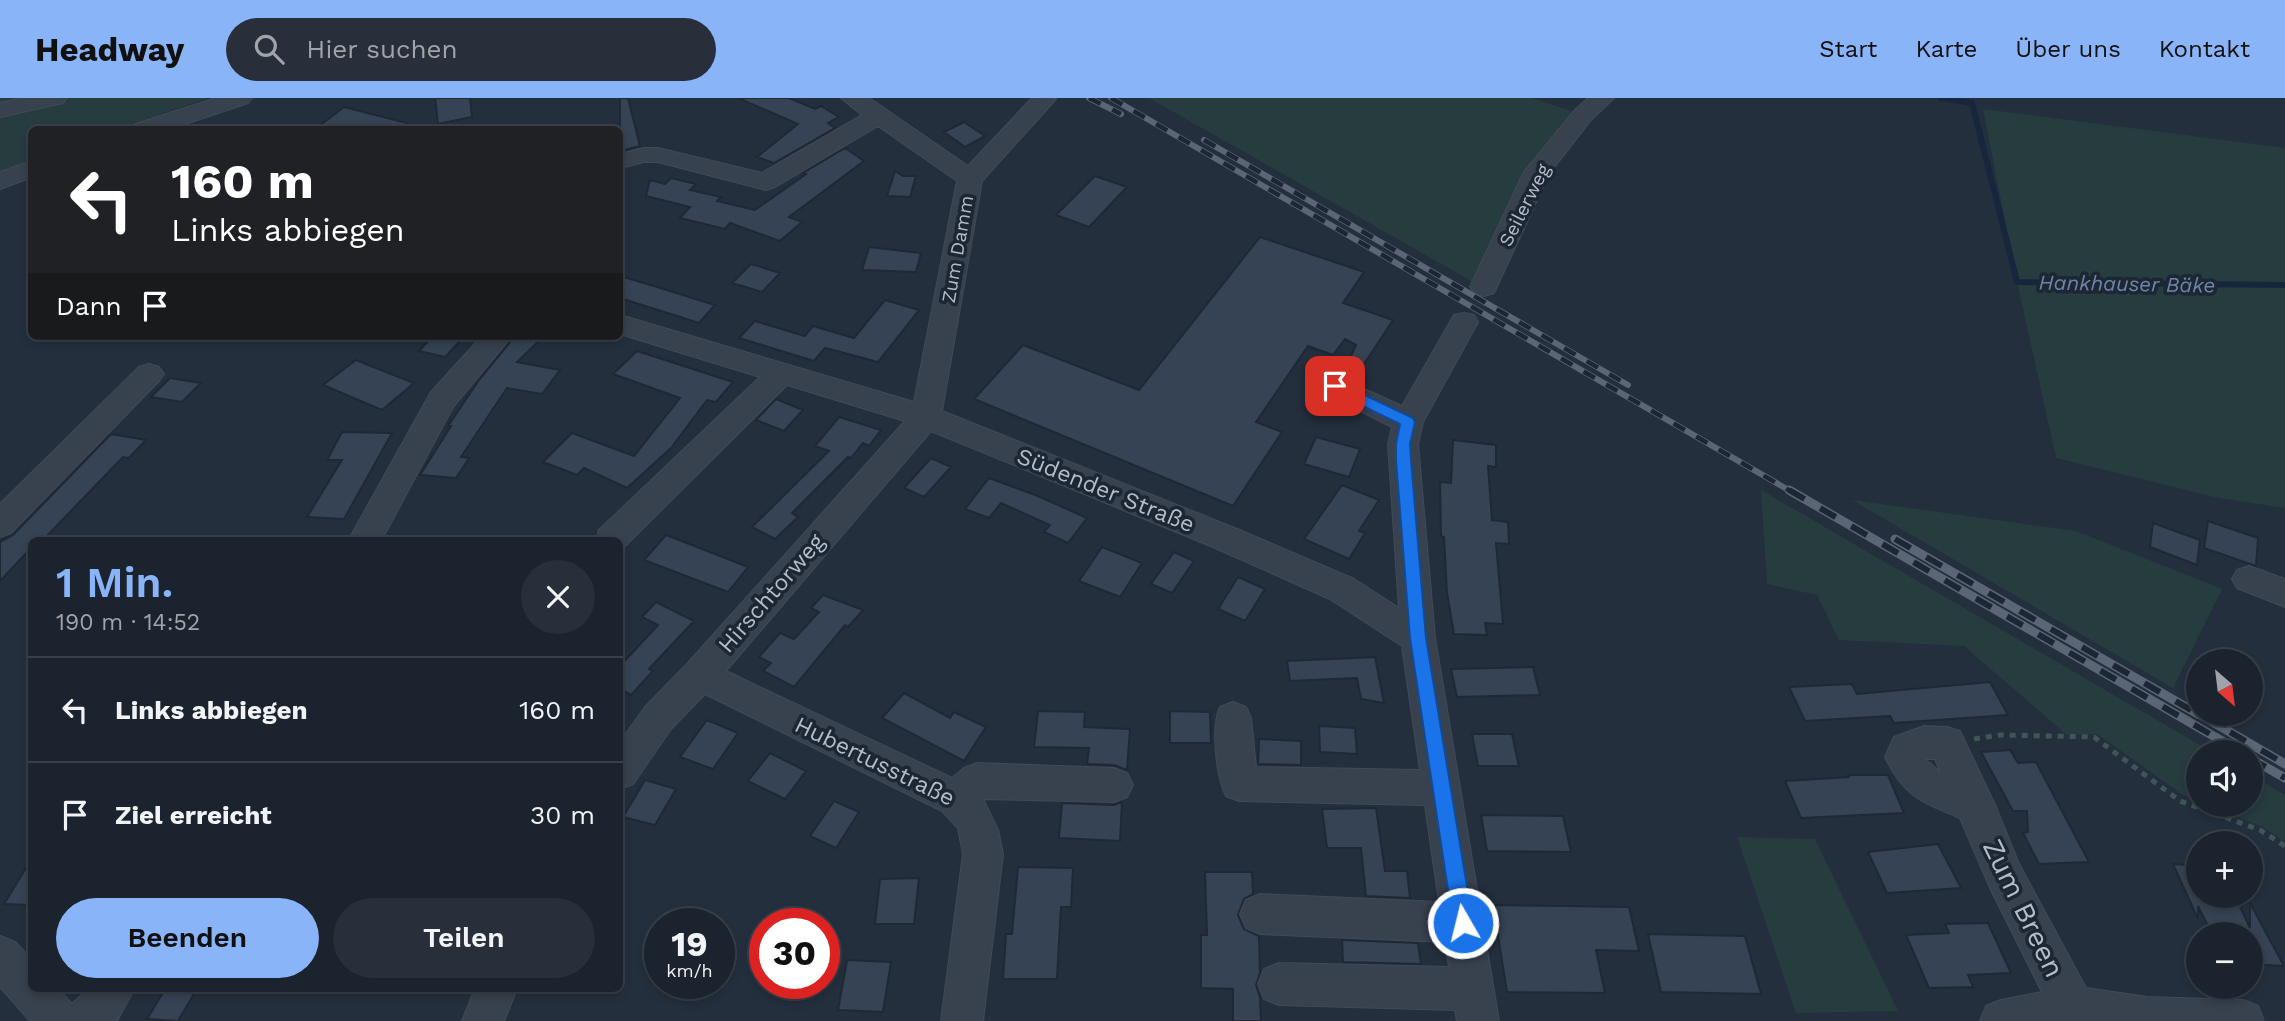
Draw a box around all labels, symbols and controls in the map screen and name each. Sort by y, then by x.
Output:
search box [226,18,716,81]
text: Headway [35,30,184,69]
icon: search [250,30,288,68]
text: Hier suchen [306,34,458,64]
text: Start [1819,35,1877,63]
text: Karte [1915,35,1977,63]
text: Über uns [2015,35,2121,63]
text: Kontakt [2159,35,2250,63]
text: 160 m [171,152,314,210]
icon: left [56,154,147,245]
street label: Seilerweg [1494,159,1555,250]
street label: Zum Damm [937,194,978,305]
text: Links abbiegen [171,211,405,249]
water label: Hankhauser Bäke [2038,269,2216,298]
icon: arrive [136,287,174,325]
text: Dann [56,291,122,321]
pin [1305,356,1365,416]
icon: arrive [1316,367,1354,405]
street label: Südender Straße [1013,443,1199,538]
street label: Hirschtorweg [713,528,831,658]
text: 1 Min. [56,558,173,607]
button: close [521,560,595,634]
text: 190 m · 14:52 [56,609,200,636]
north arrow [2186,649,2263,726]
map controls [2186,649,2263,999]
icon: left [56,691,94,729]
text: Links abbiegen [115,695,308,725]
text: 160 m [519,695,595,725]
street label: Hubertusstraße [790,711,959,812]
button: sound [2186,740,2263,817]
icon: arrive [56,796,94,834]
text: Ziel erreicht [115,800,272,830]
text: 30 m [530,800,595,830]
button: + [2186,831,2263,908]
street label: Zum Breen [1976,834,2071,983]
position arrow [1426,886,1500,960]
button: Beenden [56,898,319,978]
button: Teilen [333,898,595,978]
speed limit sign: 30 [749,908,840,999]
button: − [2186,922,2263,999]
text: 19 [671,923,708,965]
text: km/h [666,960,713,981]

